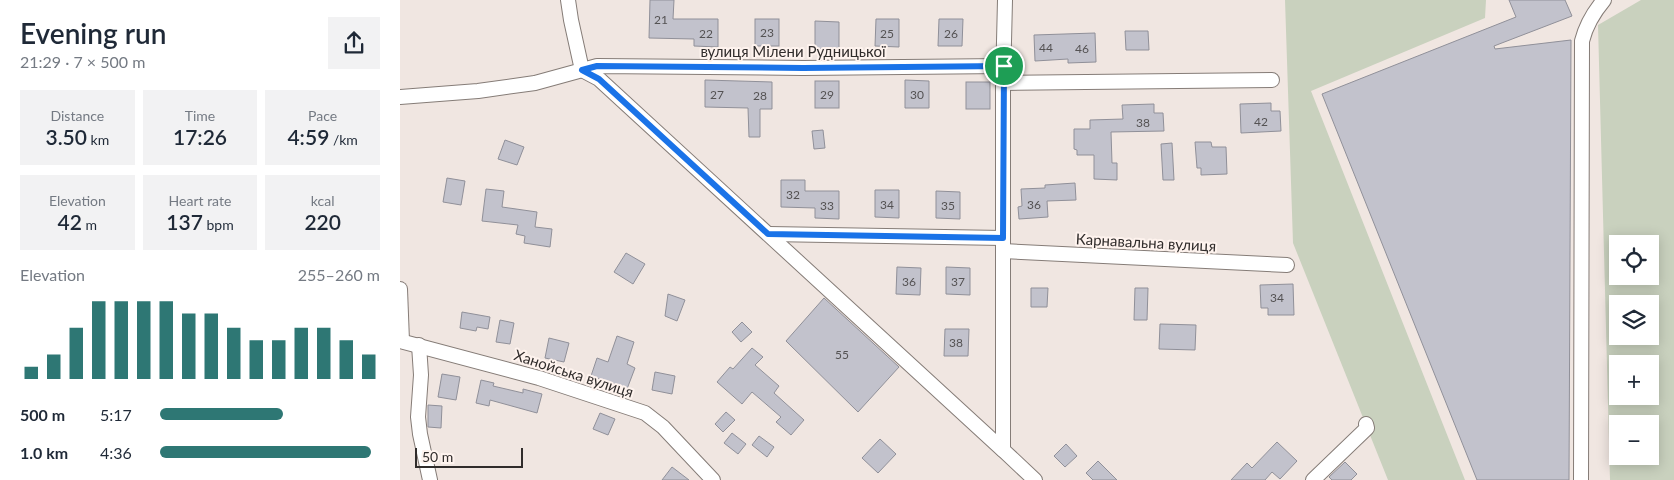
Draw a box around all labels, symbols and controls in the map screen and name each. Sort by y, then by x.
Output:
house number: 21 [654,12,668,27]
text: Evening run [20,16,166,50]
button: share [328,17,380,69]
house number: 23 [760,25,774,40]
house number: 22 [699,26,713,41]
house number: 25 [880,26,894,41]
house number: 26 [944,26,958,41]
house number: 44 [1039,40,1053,55]
house number: 46 [1075,41,1089,56]
street label: вулиця Мілени Рудницької [700,42,886,60]
pin [983,45,1025,87]
text: 21:29 · 7 × 500 m [20,52,145,71]
icon: arrive [990,52,1018,80]
house number: 27 [710,87,724,102]
house number: 29 [820,87,834,102]
house number: 30 [910,87,924,102]
house number: 28 [753,88,767,103]
text: Distance [50,107,104,124]
text: Time [185,107,215,124]
text: Pace [308,107,337,124]
house number: 42 [1254,114,1268,129]
house number: 38 [1136,115,1150,130]
text: 3.50 [45,124,87,149]
text: 17:26 [173,124,227,149]
text: 4:59 [287,124,329,149]
text: km [87,131,109,148]
text: /km [329,131,358,148]
house number: 32 [786,187,800,202]
text: Elevation [49,192,106,209]
text: Heart rate [169,192,231,209]
text: kcal [311,192,334,209]
house number: 34 [880,197,894,212]
house number: 36 [1027,197,1041,212]
house number: 33 [820,198,834,213]
house number: 35 [941,198,955,213]
text: 42 [58,209,82,234]
text: 137 [166,209,203,234]
text: 220 [304,209,341,234]
text: m [82,216,97,233]
text: bpm [203,216,234,233]
street label: Карнавальна вулиця [1075,229,1217,255]
map controls [1609,235,1659,465]
button: locate [1609,235,1659,285]
text: Elevation [20,265,85,284]
text: 255–260 m [298,265,380,284]
house number: 36 [902,274,916,289]
house number: 37 [951,274,965,289]
house number: 34 [1270,290,1284,305]
button: layers [1609,295,1659,345]
house number: 38 [949,335,963,350]
street label: Ханойська вулиця [512,345,636,401]
house number: 55 [835,347,849,362]
button: + [1609,355,1659,405]
text: 500 m [20,405,65,424]
text: 5:17 [100,405,132,424]
button: − [1609,415,1659,465]
text: 1.0 km [20,443,68,462]
text: 4:36 [100,443,132,462]
scale bar [415,445,522,468]
text: 50 m [422,448,453,465]

